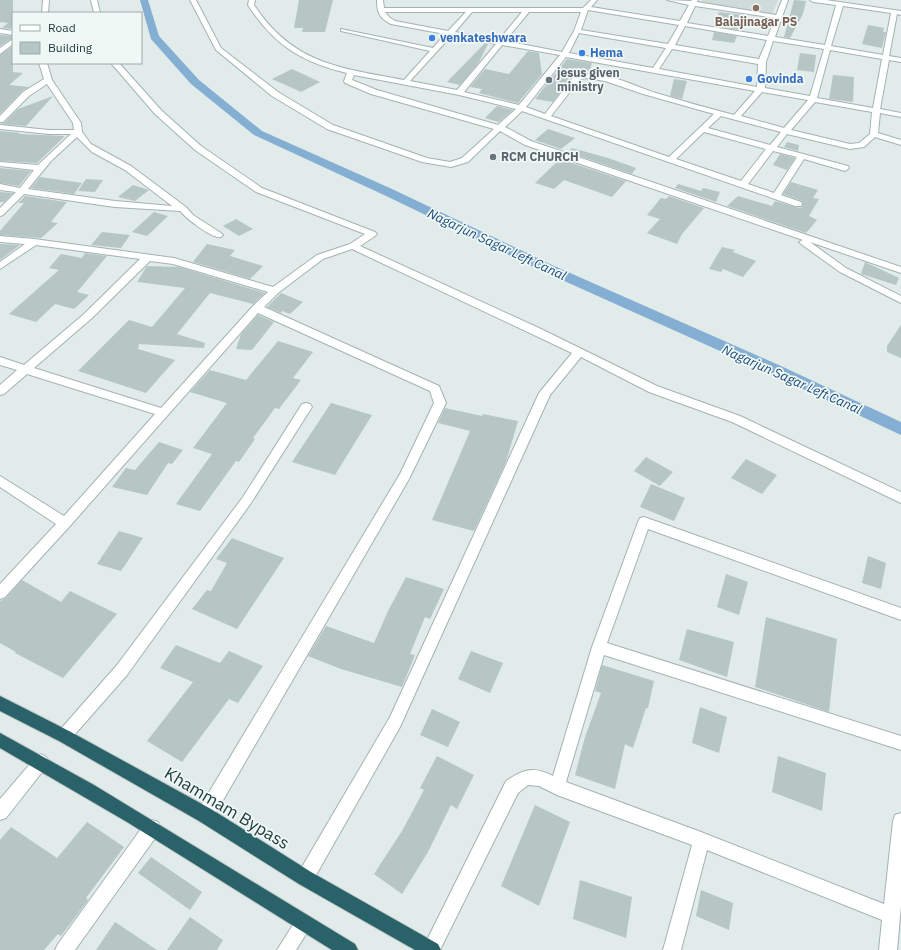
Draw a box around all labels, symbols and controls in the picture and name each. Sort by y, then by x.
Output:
marker: Balajinagar PS [751,3,761,13]
legend [12,12,142,64]
place label: Balajinagar PS [715,14,797,29]
text: Road [48,20,76,35]
place label: venkateshwara [440,30,527,45]
marker: venkateshwara [427,33,437,43]
text: Building [48,40,93,55]
place label: Hema [590,45,623,60]
marker: Hema [577,48,587,58]
place label: jesus given ministry [556,65,620,94]
place label: Govinda [757,71,804,86]
marker: Govinda [744,74,754,84]
marker: jesus given ministry [544,75,554,85]
place label: RCM CHURCH [501,149,579,164]
marker: RCM CHURCH [488,152,498,162]
water label: Nagarjun Sagar Left Canal [425,205,569,284]
water label: Nagarjun Sagar Left Canal [719,341,865,418]
street label: Khammam Bypass [161,762,293,854]

